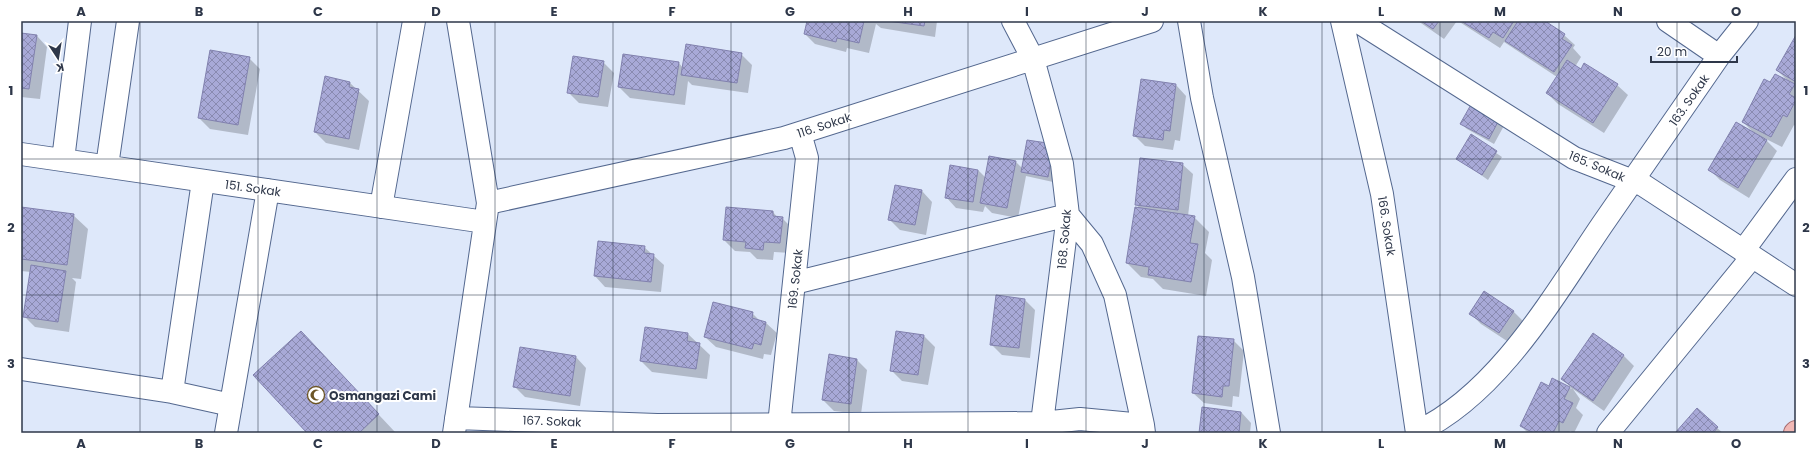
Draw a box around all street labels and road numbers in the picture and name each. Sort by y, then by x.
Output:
street label: 163. Sokak [1665,70,1713,129]
street label: 116. Sokak [795,108,854,142]
street label: 165. Sokak [1566,146,1629,186]
street label: 151. Sokak [224,176,283,200]
street label: 166. Sokak [1374,195,1400,258]
street label: 168. Sokak [1053,208,1075,270]
street label: 169. Sokak [783,247,807,310]
street label: 167. Sokak [522,411,583,431]

